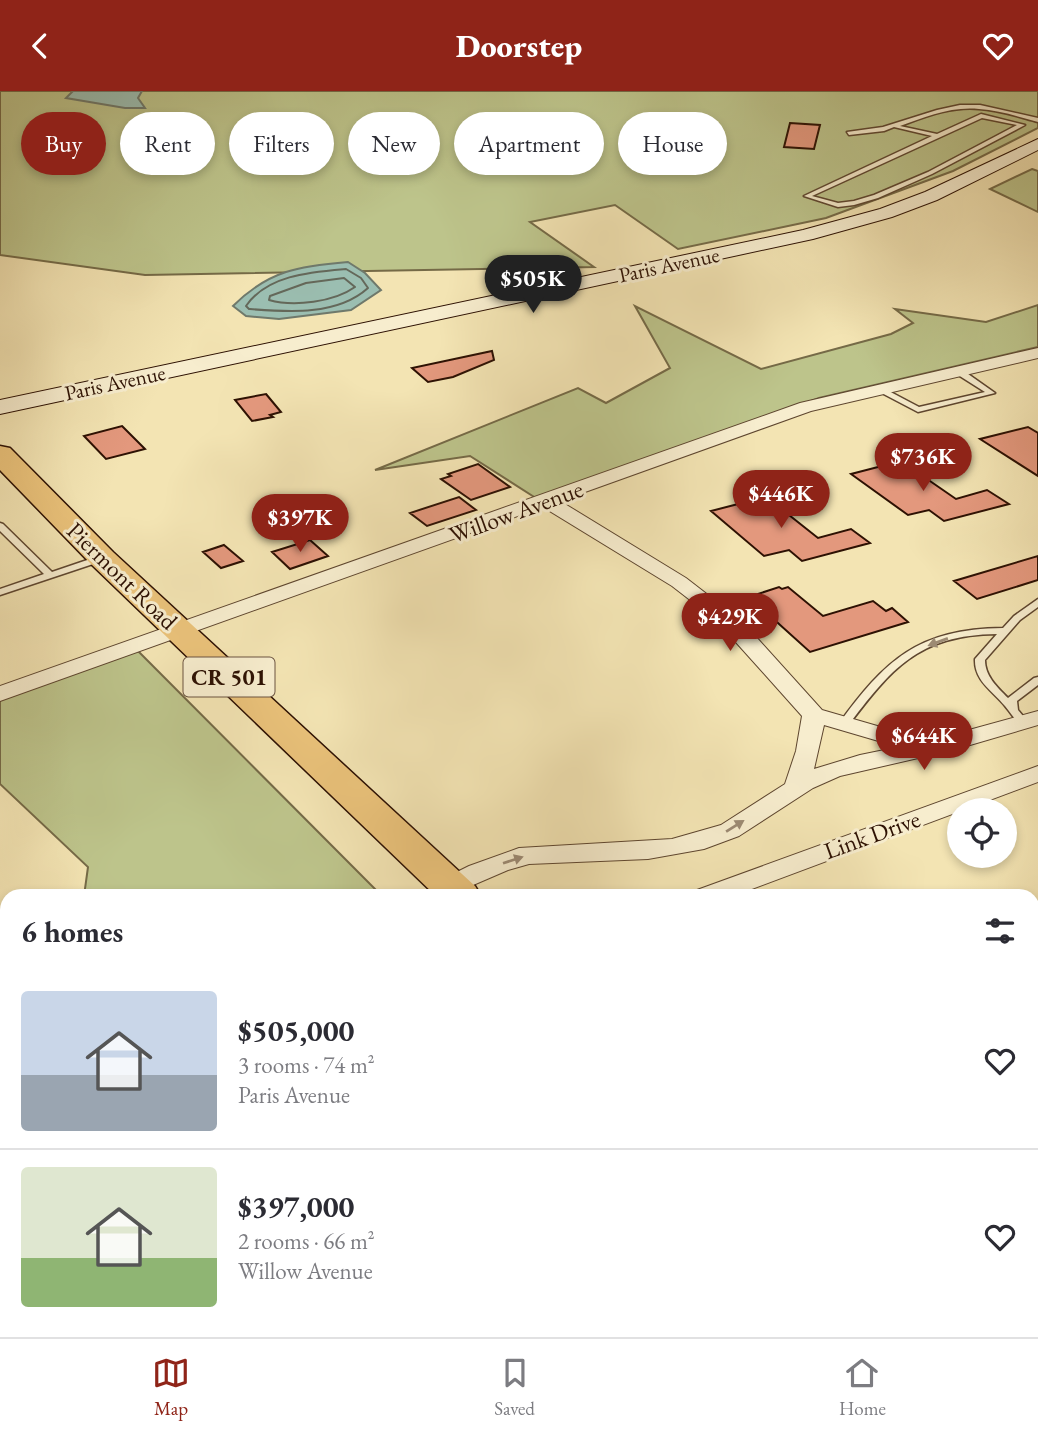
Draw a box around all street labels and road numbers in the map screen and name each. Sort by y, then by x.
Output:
street label: Paris Avenue [616,241,722,288]
street label: Paris Avenue [62,359,168,406]
street label: Willow Avenue [444,473,587,550]
street label: Piermont Road [60,515,185,637]
road number: CR 501 [184,657,274,697]
street label: Link Drive [820,803,924,866]

